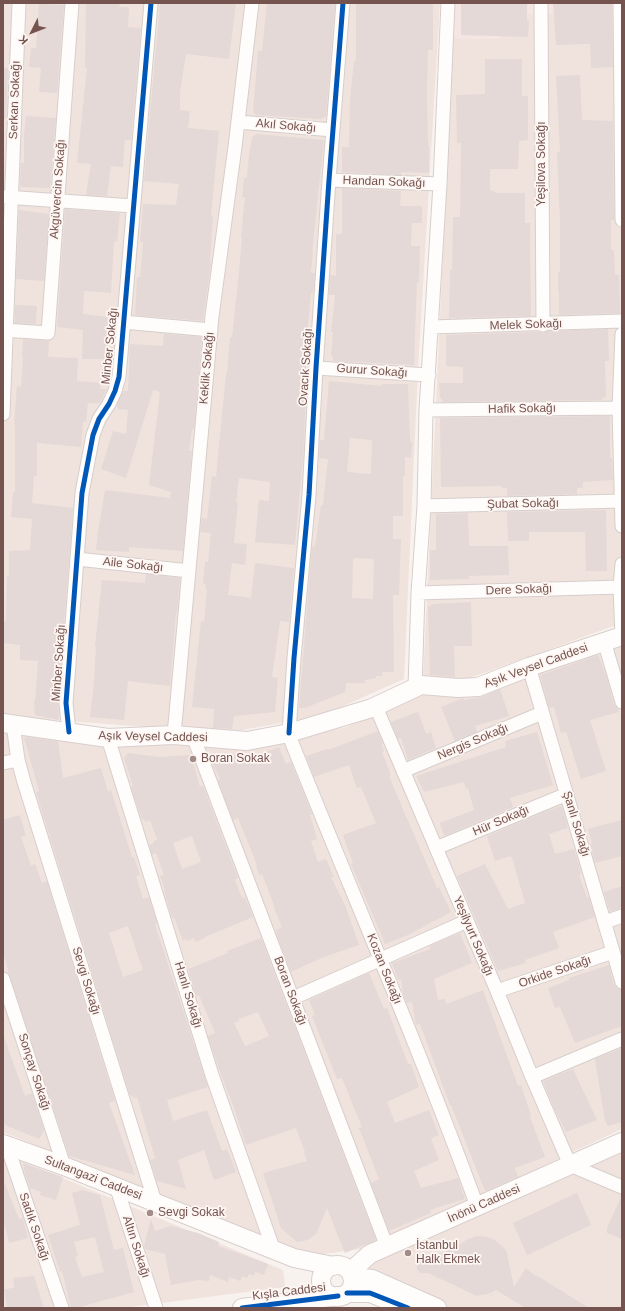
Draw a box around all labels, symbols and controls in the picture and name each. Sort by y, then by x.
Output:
north arrow [12,12,52,52]
text: K [16,33,30,47]
street label: Serkan Sokağı [6,60,24,140]
street label: Akıl Sokağı [255,116,317,136]
street label: Yeşilova Sokağı [535,122,549,206]
street label: Akgüvercin Sokağı [47,139,69,239]
street label: Handan Sokağı [342,173,426,191]
street label: Minber Sokağı [99,307,121,385]
street label: Melek Sokağı [489,317,563,333]
street label: Ovacık Sokağı [296,328,316,406]
street label: Keklik Sokağı [197,331,217,405]
street label: Gurur Sokağı [336,361,408,381]
street label: Hafik Sokağı [488,401,556,417]
street label: Şubat Sokağı [487,496,559,512]
street label: Aile Sokağı [102,555,164,575]
street label: Dere Sokağı [485,582,553,598]
street label: Minber Sokağı [49,624,69,702]
street label: Aşık Veysel Caddesi [482,641,590,691]
street label: Nergis Sokağı [435,721,511,763]
street label: Aşık Veysel Caddesi [98,729,208,745]
place label: Boran Sokak [201,752,270,766]
marker: Boran Sokak [188,754,198,764]
street label: Şanlı Sokağı [559,789,593,859]
street label: Hür Sokağı [471,803,531,839]
street label: Yeşilyurt Sokağı [450,894,496,978]
street label: Kozan Sokağı [363,932,405,1006]
street label: Sevgi Sokağı [69,945,103,1017]
street label: Orkide Sokağı [517,953,593,991]
street label: Boran Sokağı [270,954,310,1028]
street label: Hanlı Sokağı [171,960,205,1030]
street label: Sonçay Sokağı [15,1031,53,1113]
street label: Sultangazi Caddesi [42,1153,144,1203]
street label: İnönü Caddesi [446,1182,522,1226]
street label: Sadık Sokağı [16,1191,52,1263]
place label: Sevgi Sokak [158,1206,225,1220]
marker: Sevgi Sokak [145,1208,155,1218]
street label: Altın Sokağı [119,1214,153,1280]
place label: İstanbul Halk Ekmek [416,1239,480,1267]
marker: İstanbul Halk Ekmek [403,1248,413,1258]
street label: Kışla Caddesi [251,1280,327,1304]

